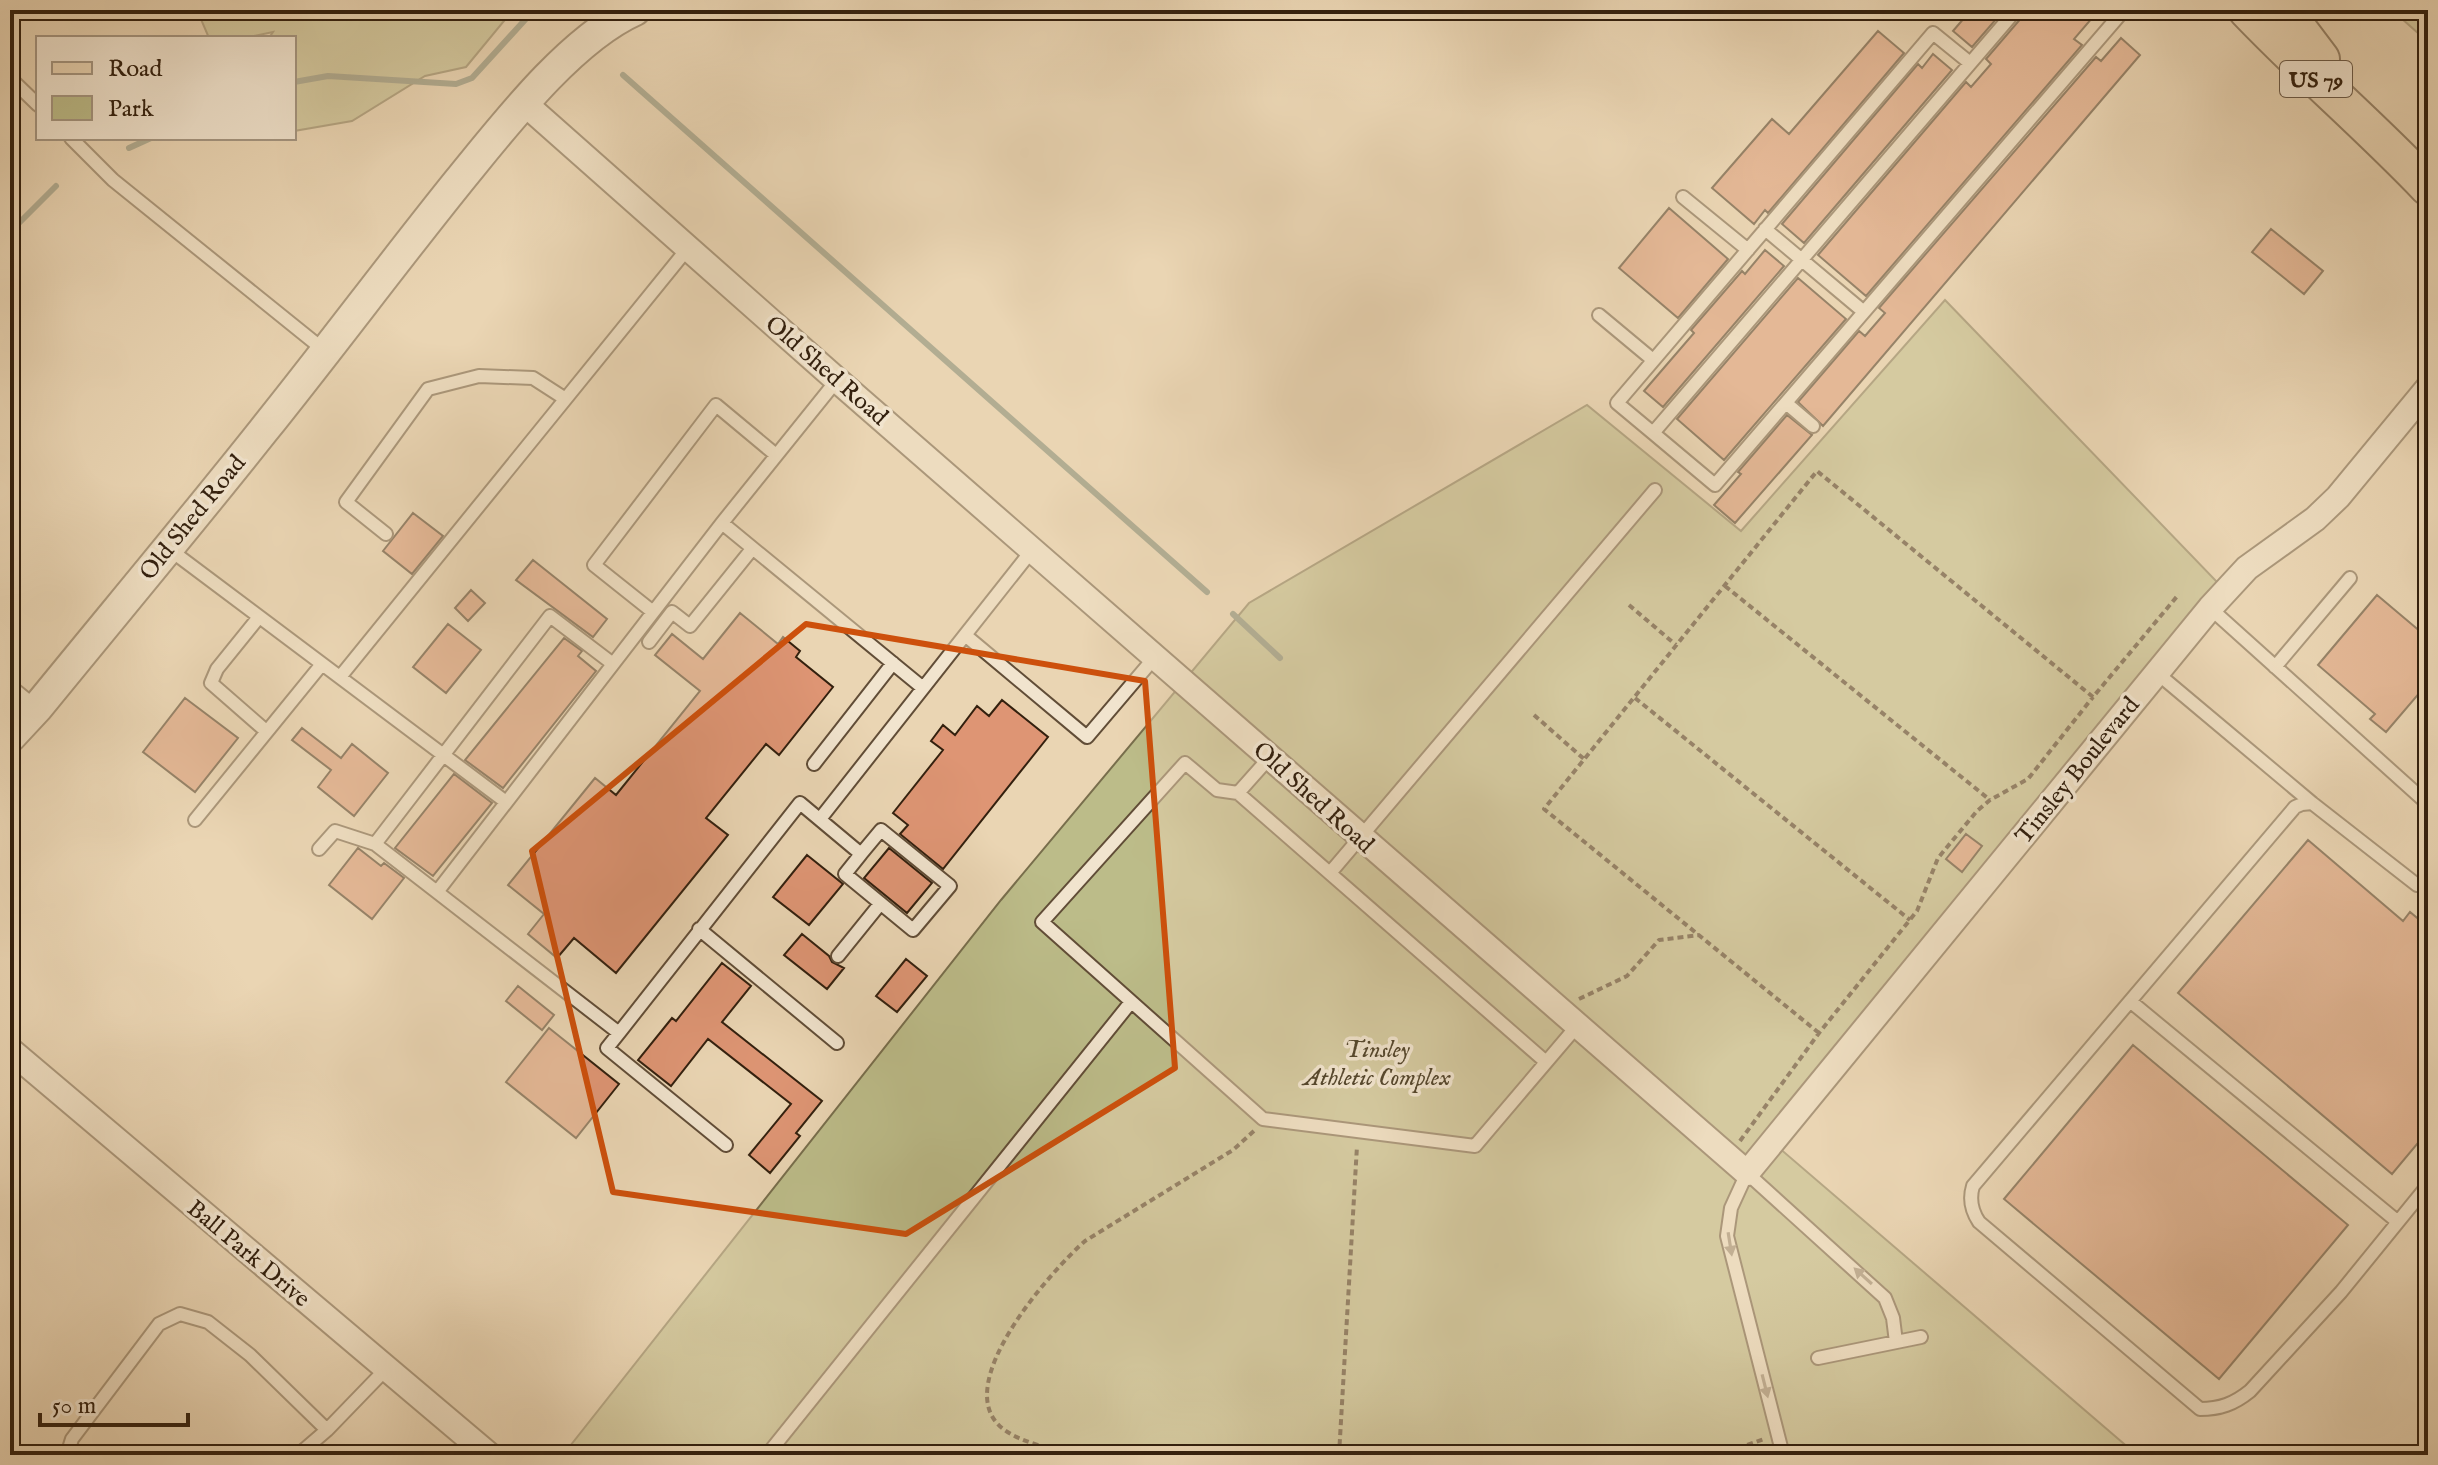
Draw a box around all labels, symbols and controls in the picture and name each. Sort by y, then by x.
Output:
legend [36,36,296,140]
text: Road [108,54,162,85]
road number: US 79 [2280,61,2352,97]
text: Park [108,94,154,125]
street label: Old Shed Road [758,309,894,433]
street label: Old Shed Road [133,449,253,587]
street label: Tinsley Boulevard [2009,691,2147,851]
street label: Old Shed Road [1246,736,1380,861]
park label: Tinsley Athletic Complex [1301,1035,1451,1094]
street label: Ball Park Drive [180,1194,316,1315]
one-way arrow [1724,1232,1737,1257]
one-way arrow [1853,1267,1872,1285]
one-way arrow [1760,1373,1772,1398]
scale bar [40,1377,188,1427]
text: 50 m [52,1391,96,1422]

